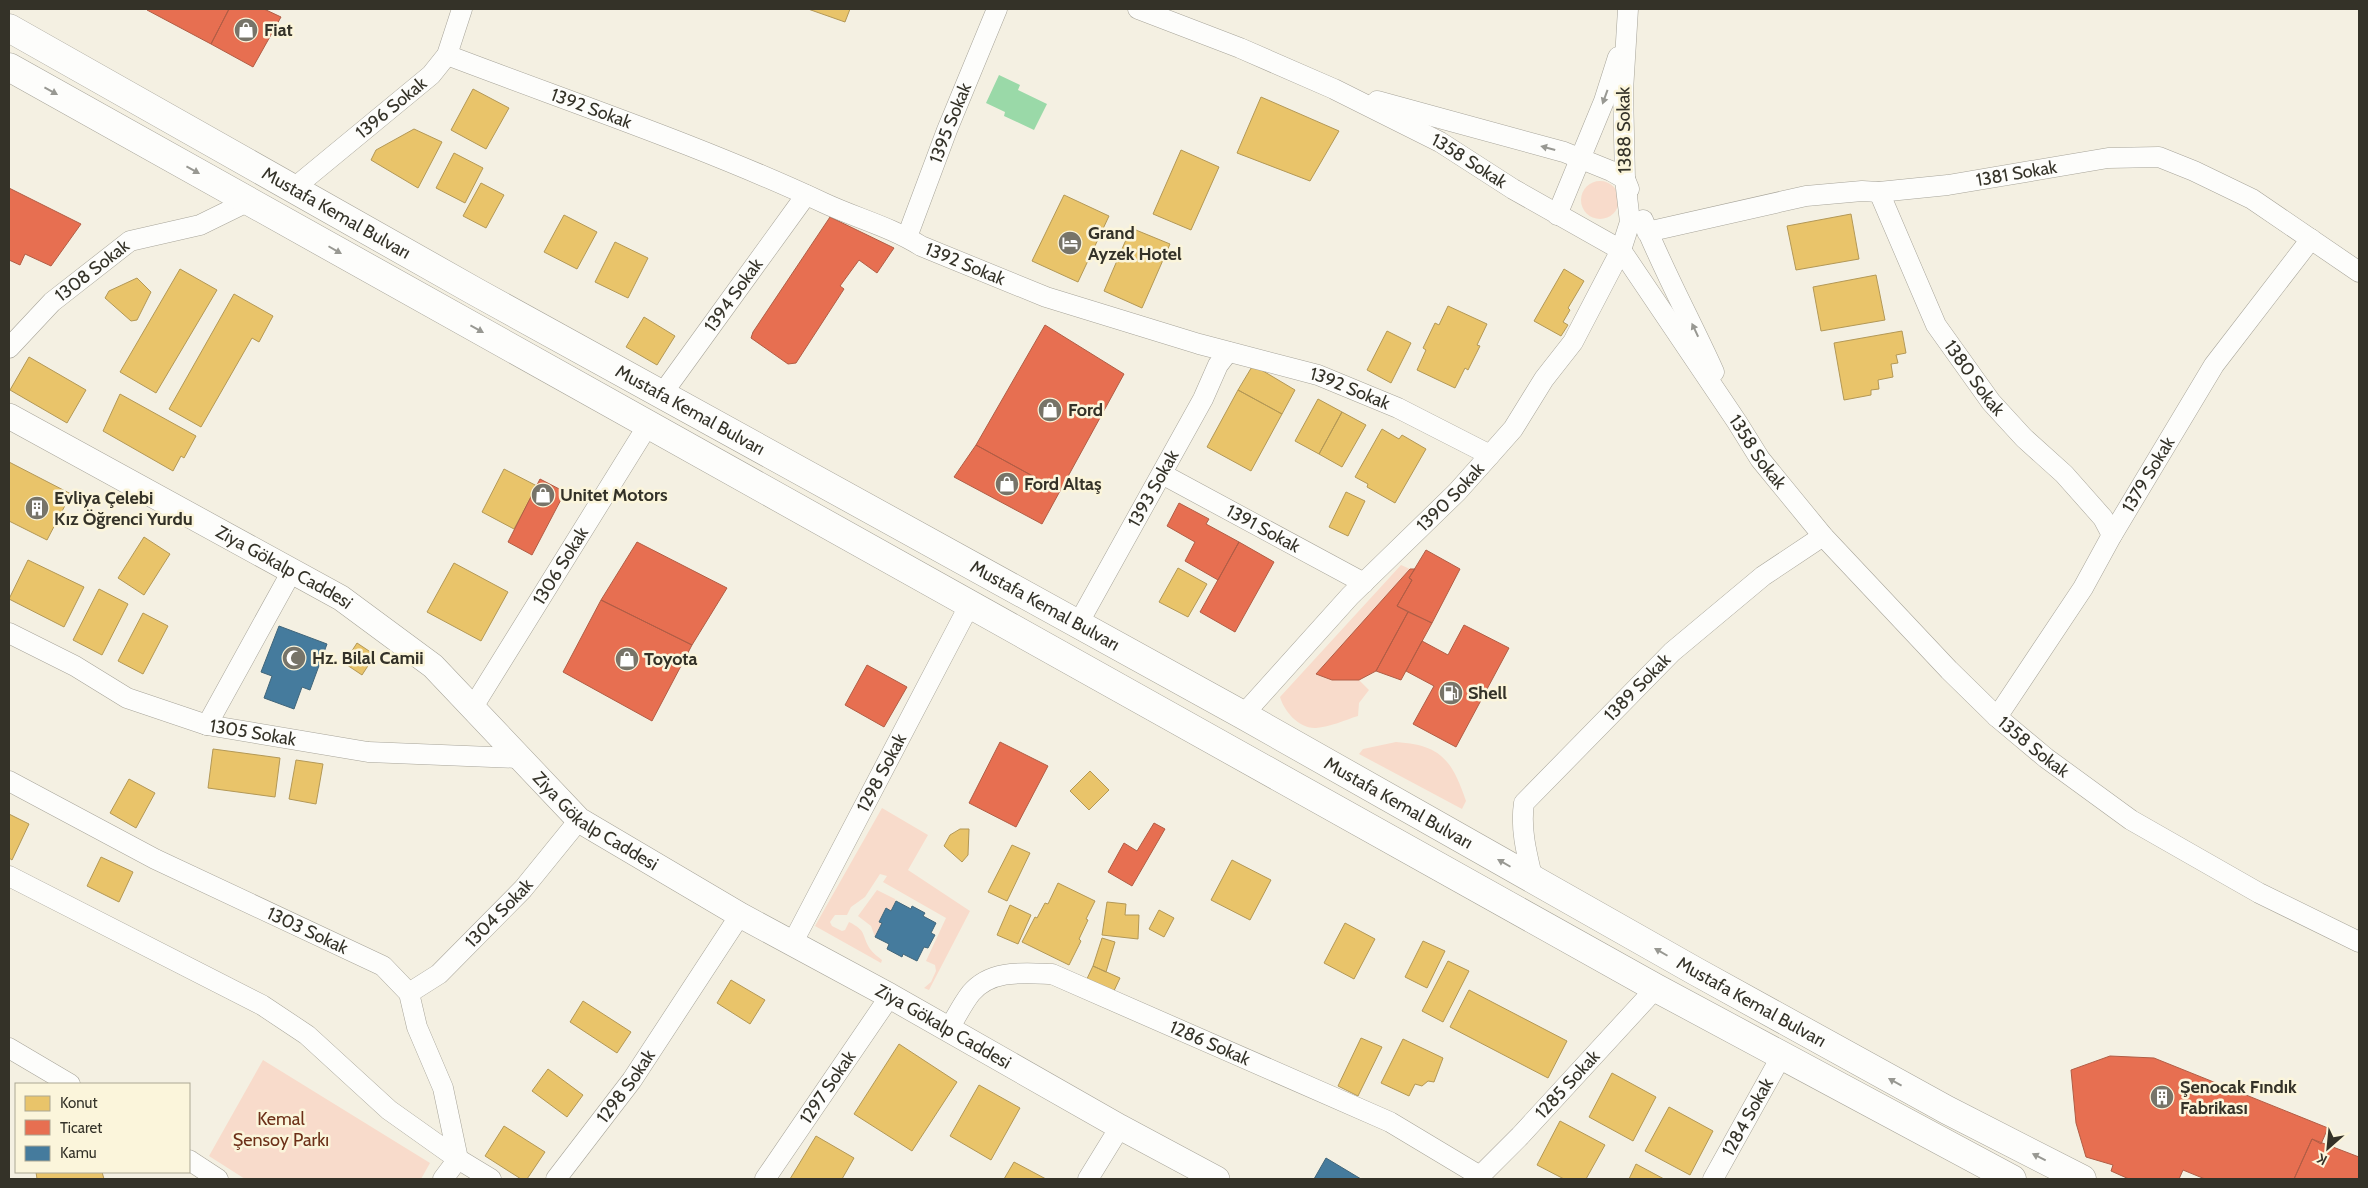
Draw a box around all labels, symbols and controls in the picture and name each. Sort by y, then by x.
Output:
shop icon: Fiat [233,17,259,43]
place label: Fiat [264,19,293,41]
street label: 1396 Sokak [351,72,432,143]
street label: 1395 Sokak [925,79,977,166]
street label: 1392 Sokak [548,84,636,134]
one-way arrow [45,86,58,95]
street label: 1388 Sokak [1612,86,1636,173]
one-way arrow [1601,90,1609,105]
street label: 1358 Sokak [1428,129,1512,194]
one-way arrow [1540,143,1555,151]
street label: 1381 Sokak [1974,156,2059,191]
street label: Mustafa Kemal Bulvarı [258,162,415,264]
one-way arrow [186,166,201,174]
place label: Grand Ayzek Hotel [1088,222,1182,265]
hotel icon: Grand Ayzek Hotel [1057,230,1083,256]
street label: 1308 Sokak [51,234,134,306]
street label: 1392 Sokak [922,238,1009,290]
one-way arrow [328,245,341,254]
street label: 1394 Sokak [700,253,768,336]
one-way arrow [1690,323,1698,337]
one-way arrow [469,325,484,333]
street label: 1380 Sokak [1939,336,2010,421]
street label: Mustafa Kemal Bulvarı [612,360,769,460]
street label: 1392 Sokak [1308,362,1394,415]
shop icon: Ford [1037,397,1063,423]
place label: Ford [1068,399,1103,421]
street label: 1358 Sokak [1724,411,1792,494]
street label: 1379 Sokak [2117,432,2180,516]
street label: 1393 Sokak [1123,445,1184,531]
street label: 1390 Sokak [1412,457,1489,536]
shop icon: Ford Altaş [994,471,1020,497]
place label: Ford Altaş [1024,473,1102,495]
shop icon: Unitet Motors [530,482,556,508]
place label: Unitet Motors [560,484,668,506]
place label: Evliya Çelebi Kız Öğrenci Yurdu [54,487,193,530]
building icon: Evliya Çelebi Kız Öğrenci Yurdu [24,495,50,521]
street label: 1391 Sokak [1222,500,1305,558]
street label: Ziya Gökalp Caddesi [212,521,357,614]
street label: 1306 Sokak [528,522,593,609]
street label: Mustafa Kemal Bulvarı [966,556,1123,656]
mosque icon: Hz. Bilal Camii [281,645,307,671]
shop icon: Toyota [614,646,640,672]
place label: Hz. Bilal Camii [312,647,424,669]
place label: Toyota [644,648,698,670]
street label: 1389 Sokak [1599,648,1676,726]
fuel station icon: Shell [1438,680,1464,706]
place label: Shell [1468,682,1507,704]
street label: 1358 Sokak [1993,711,2074,783]
street label: 1305 Sokak [208,715,299,751]
street label: 1298 Sokak [852,729,912,816]
street label: Mustafa Kemal Bulvarı [1320,752,1477,854]
street label: Ziya Gökalp Caddesi [528,767,662,875]
one-way arrow [1498,859,1511,868]
street label: 1304 Sokak [460,874,538,952]
street label: 1303 Sokak [263,902,352,959]
one-way arrow [1654,948,1668,956]
street label: Mustafa Kemal Bulvarı [1673,952,1830,1052]
street label: Ziya Gökalp Caddesi [872,979,1015,1074]
street label: 1286 Sokak [1166,1016,1254,1071]
street label: 1298 Sokak [592,1045,660,1128]
street label: 1285 Sokak [1531,1045,1605,1123]
street label: 1297 Sokak [795,1046,861,1128]
street label: 1284 Sokak [1717,1073,1778,1160]
place label: Şenocak Fındık Fabrikası [2180,1076,2297,1119]
one-way arrow [1888,1077,1902,1086]
legend [15,1083,190,1173]
building icon: Şenocak Fındık Fabrikası [2149,1084,2175,1110]
text: Konut [60,1094,98,1112]
park label: Kemal Şensoy Parkı [233,1108,329,1151]
text: Ticaret [60,1119,102,1137]
north arrow [2303,1123,2353,1173]
text: Kamu [60,1144,97,1162]
text: K [2314,1149,2330,1170]
one-way arrow [2032,1153,2046,1161]

